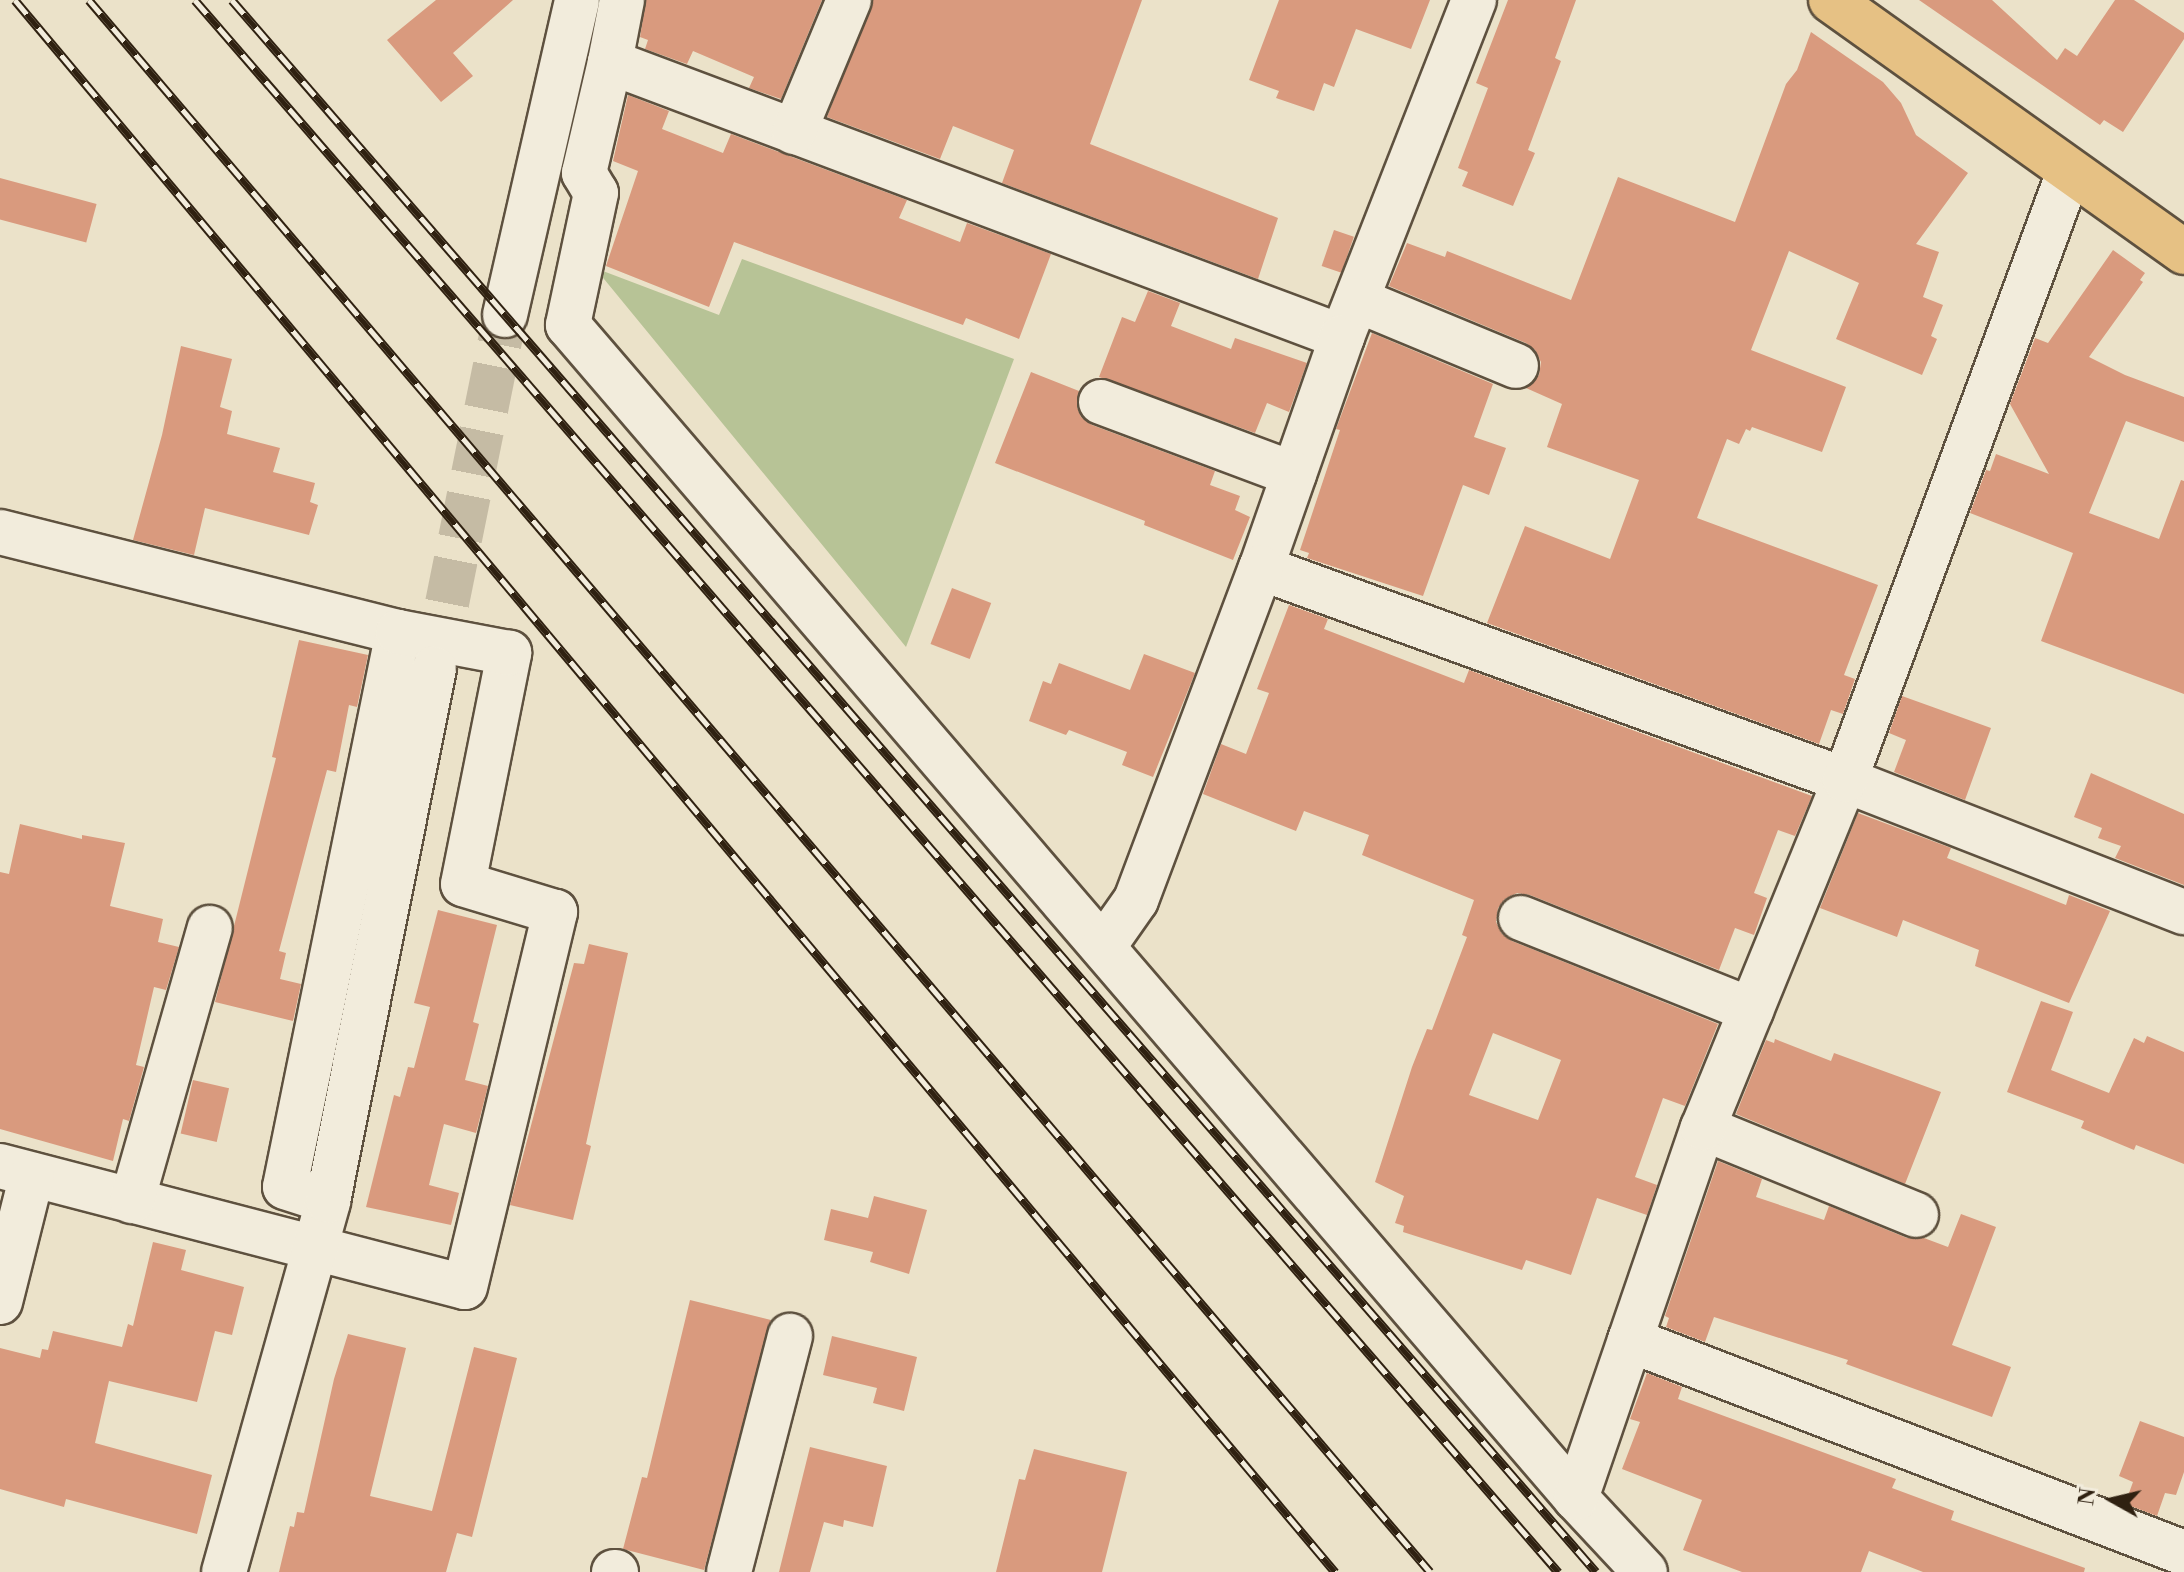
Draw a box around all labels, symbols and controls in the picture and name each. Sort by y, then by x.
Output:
north arrow [2072,1460,2152,1540]
text: N [2073,1486,2102,1507]

